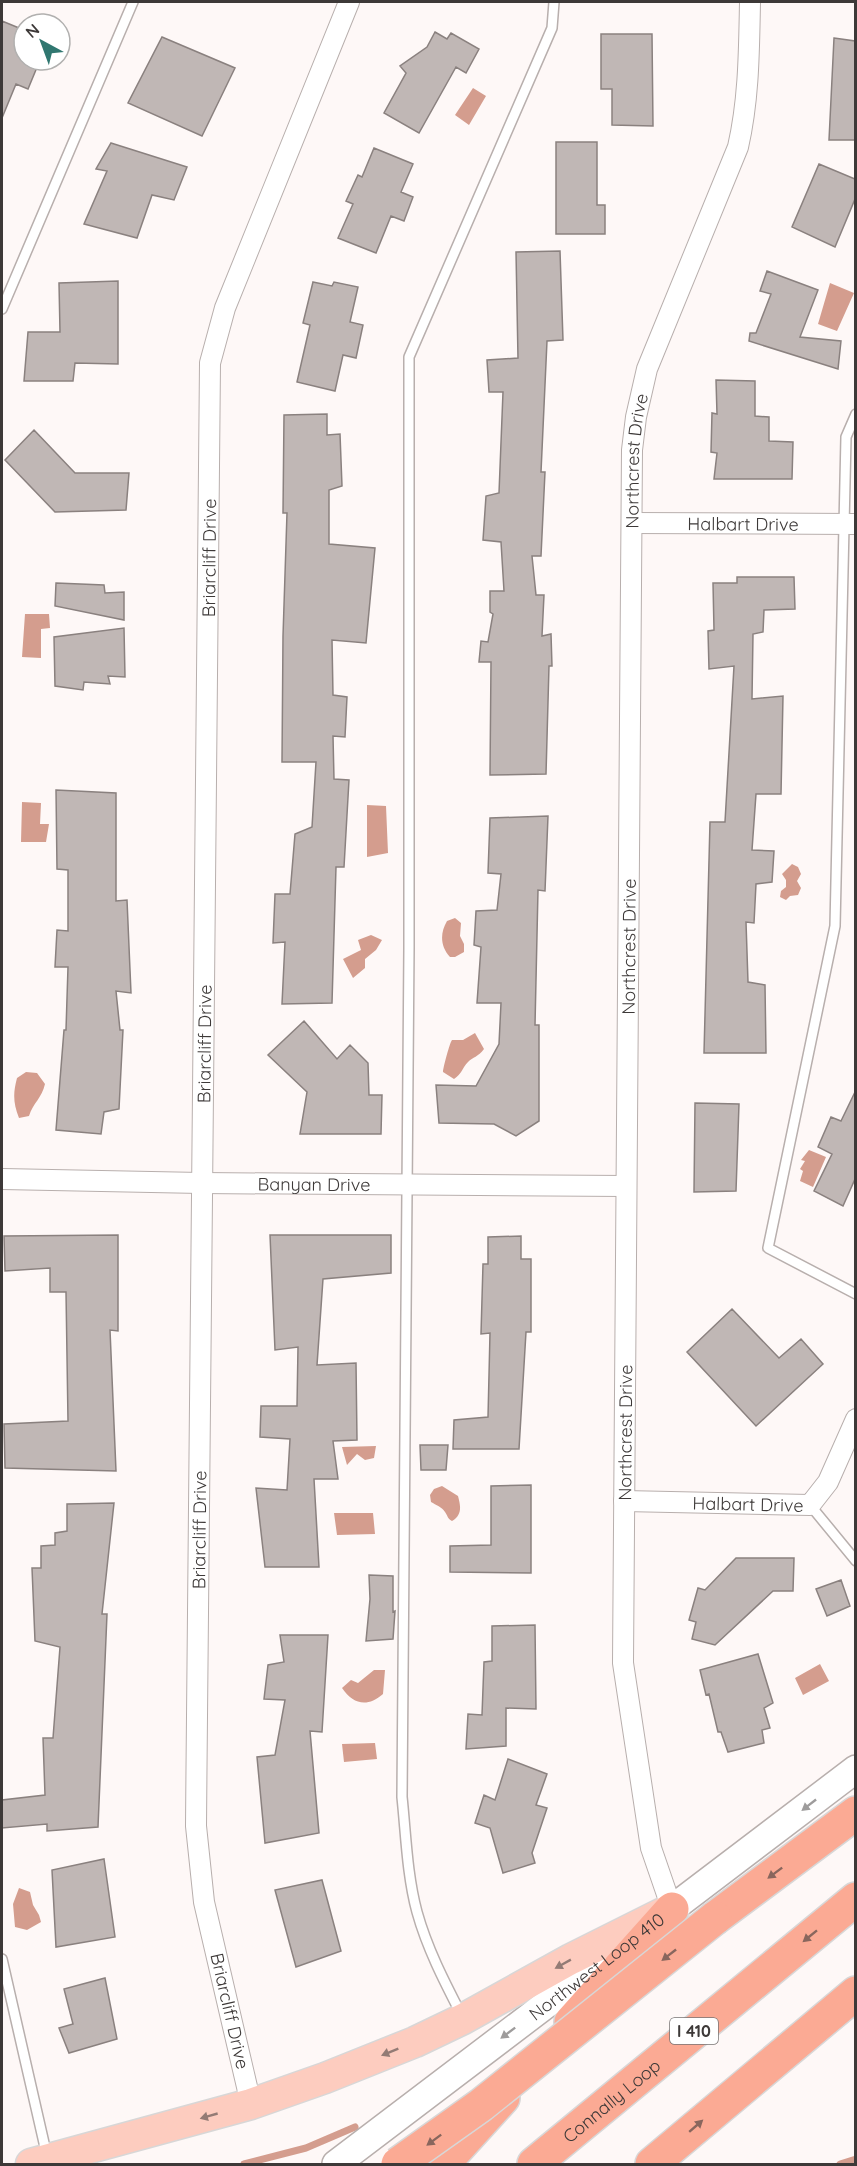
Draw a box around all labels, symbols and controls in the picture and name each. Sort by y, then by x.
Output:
north arrow [12,12,72,72]
text: N [21,19,43,42]
street label: Northcrest Drive [620,391,653,529]
street label: Briarcliff Drive [197,498,221,617]
street label: Halbart Drive [687,512,799,535]
street label: Northcrest Drive [616,878,640,1015]
street label: Briarcliff Drive [192,984,216,1103]
street label: Banyan Drive [257,1172,370,1196]
street label: Northcrest Drive [613,1364,637,1501]
street label: Briarcliff Drive [187,1470,211,1589]
street label: Halbart Drive [692,1491,804,1516]
one-way arrow [802,1798,817,1810]
one-way arrow [768,1867,783,1879]
street label: Northwest Loop 410 [524,1907,669,2025]
one-way arrow [802,1929,818,1942]
one-way arrow [661,1948,677,1961]
street label: Briarcliff Drive [205,1951,255,2071]
one-way arrow [555,1958,572,1968]
road number: I 410 [670,2018,718,2044]
one-way arrow [501,2027,516,2039]
one-way arrow [381,2048,399,2057]
street label: Connally Loop [558,2053,665,2147]
one-way arrow [200,2112,218,2121]
one-way arrow [688,2120,703,2133]
one-way arrow [426,2134,441,2146]

